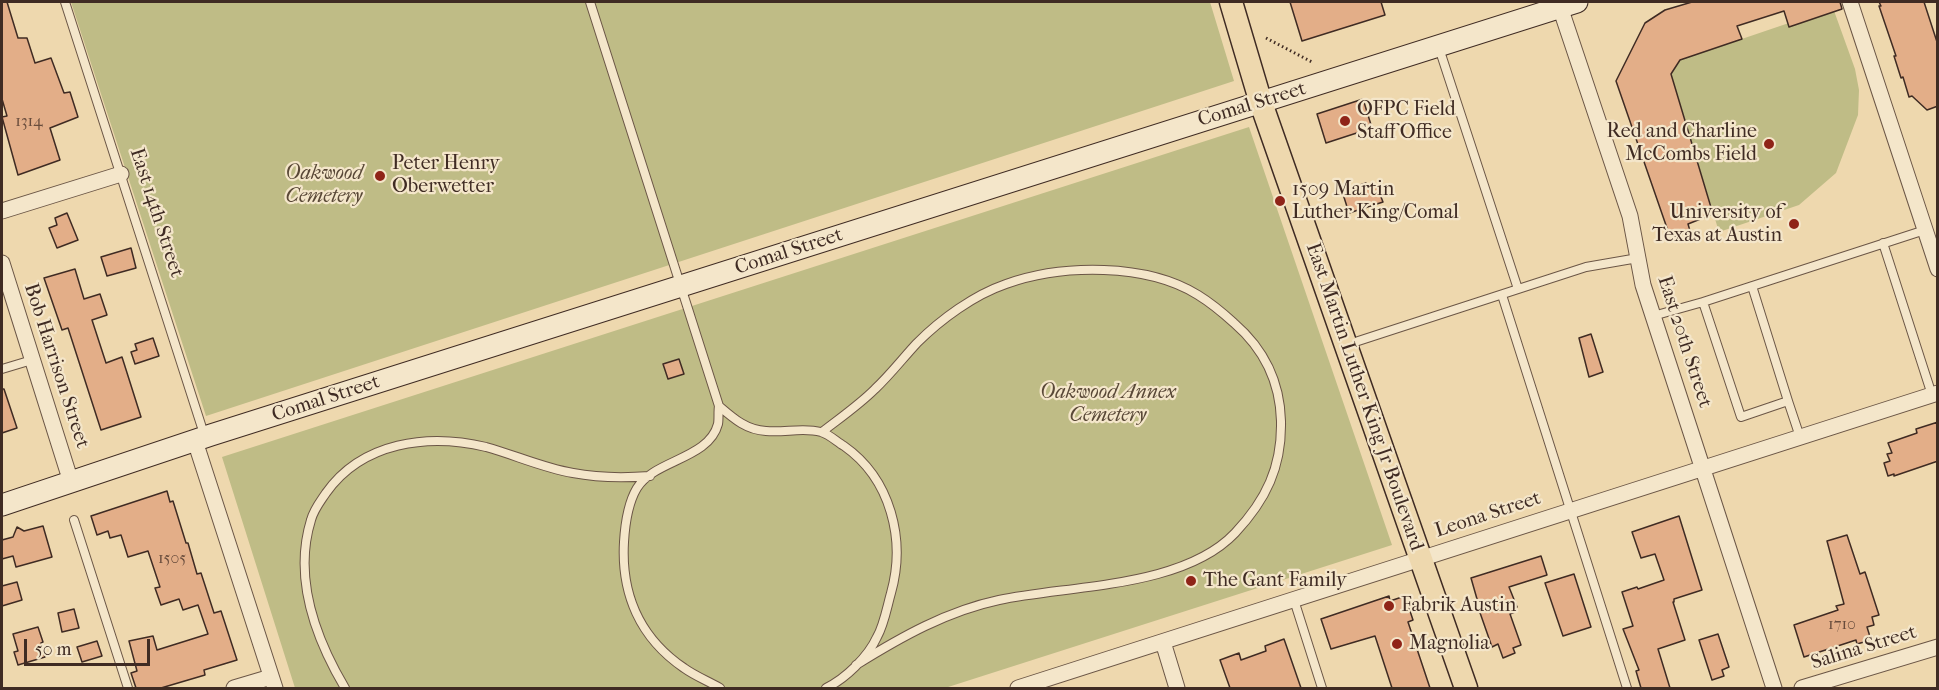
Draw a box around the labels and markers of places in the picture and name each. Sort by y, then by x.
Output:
place label: OFPC Field Staff Office [1357,98,1456,145]
marker: OFPC Field Staff Office [1338,114,1352,128]
place label: Red and Charline McCombs Field [1607,120,1757,167]
marker: Red and Charline McCombs Field [1762,137,1776,151]
place label: Peter Henry Oberwetter [392,152,500,199]
marker: Peter Henry Oberwetter [373,169,387,183]
place label: 1509 Martin Luther King/Comal [1292,178,1459,225]
marker: 1509 Martin Luther King/Comal [1273,194,1287,208]
place label: University of Texas at Austin [1652,201,1782,248]
marker: University of Texas at Austin [1787,217,1801,231]
place label: The Gant Family [1203,569,1347,593]
marker: The Gant Family [1184,574,1198,588]
place label: Fabrik Austin [1401,594,1516,618]
marker: Fabrik Austin [1382,599,1396,613]
place label: Magnolia [1409,632,1490,656]
marker: Magnolia [1390,637,1404,651]

